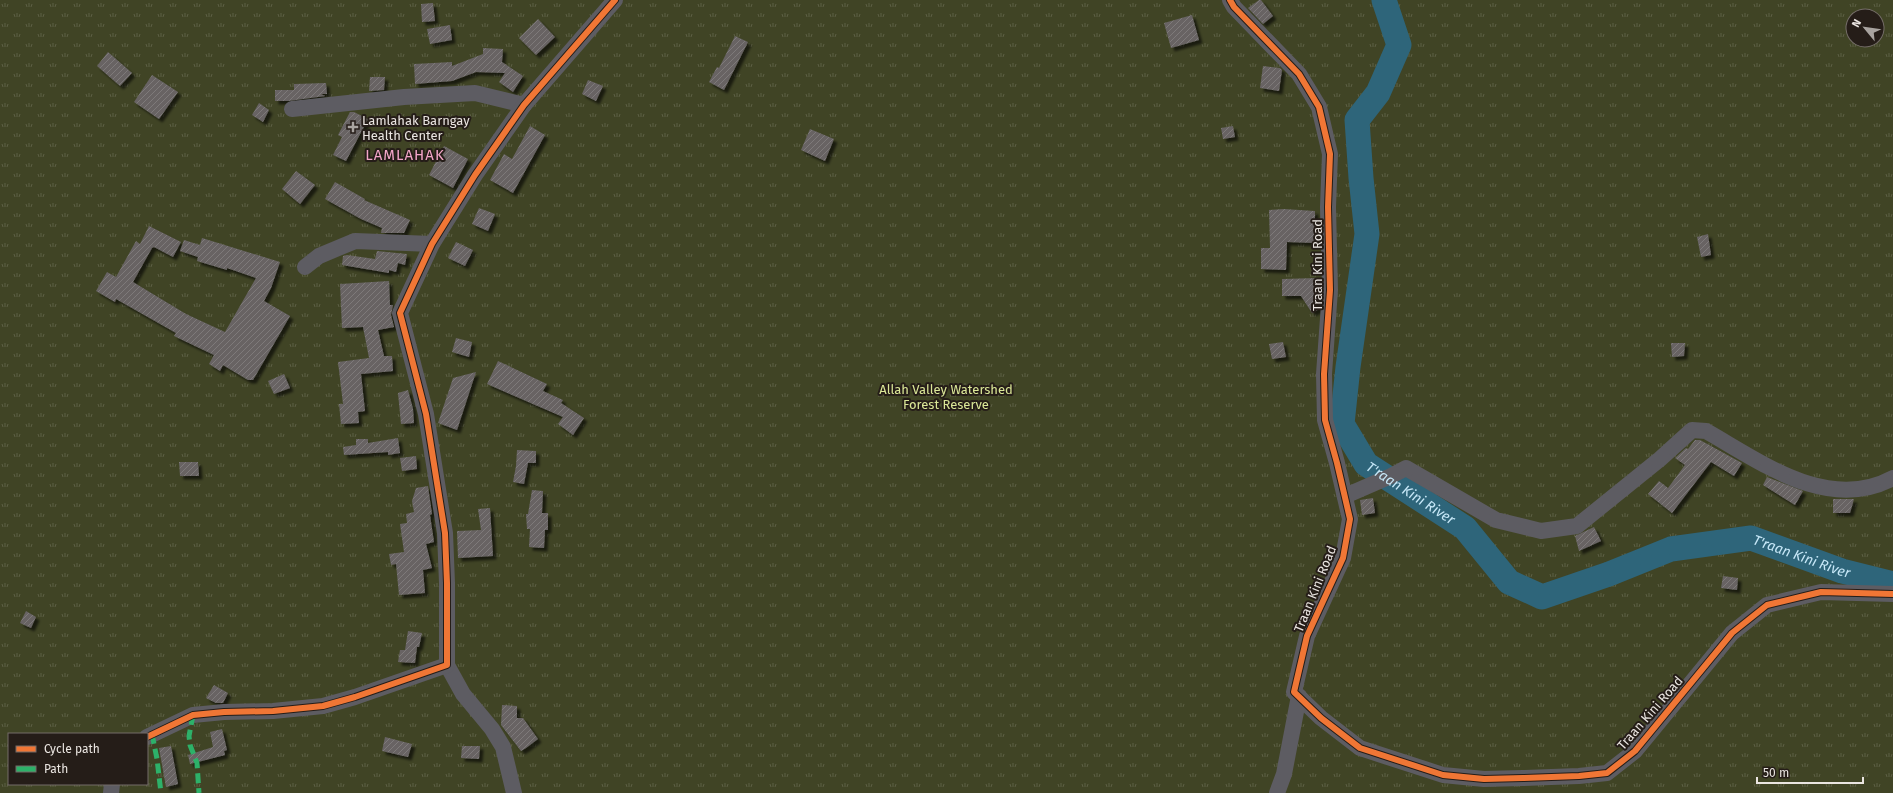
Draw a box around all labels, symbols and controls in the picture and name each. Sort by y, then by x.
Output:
north arrow [1845,8,1885,48]
text: N [1849,17,1864,30]
place label: Lamlahak Barngay Health Center [362,113,470,143]
marker: Lamlahak Barngay Health Center [347,121,359,133]
district label: LAMLAHAK [365,146,445,164]
street label: Traan Kini Road [1310,219,1325,311]
park label: Allah Valley Watershed Forest Reserve [879,382,1013,412]
water label: T'raan Kini River [1363,458,1459,528]
water label: T'raan Kini River [1751,531,1853,581]
street label: Traan Kini Road [1291,544,1339,634]
street label: Traan Kini Road [1614,673,1686,753]
legend [8,733,148,785]
text: Cycle path [44,742,100,756]
scale bar [1757,759,1863,785]
text: Path [44,762,68,776]
text: 50 m [1763,766,1789,780]

